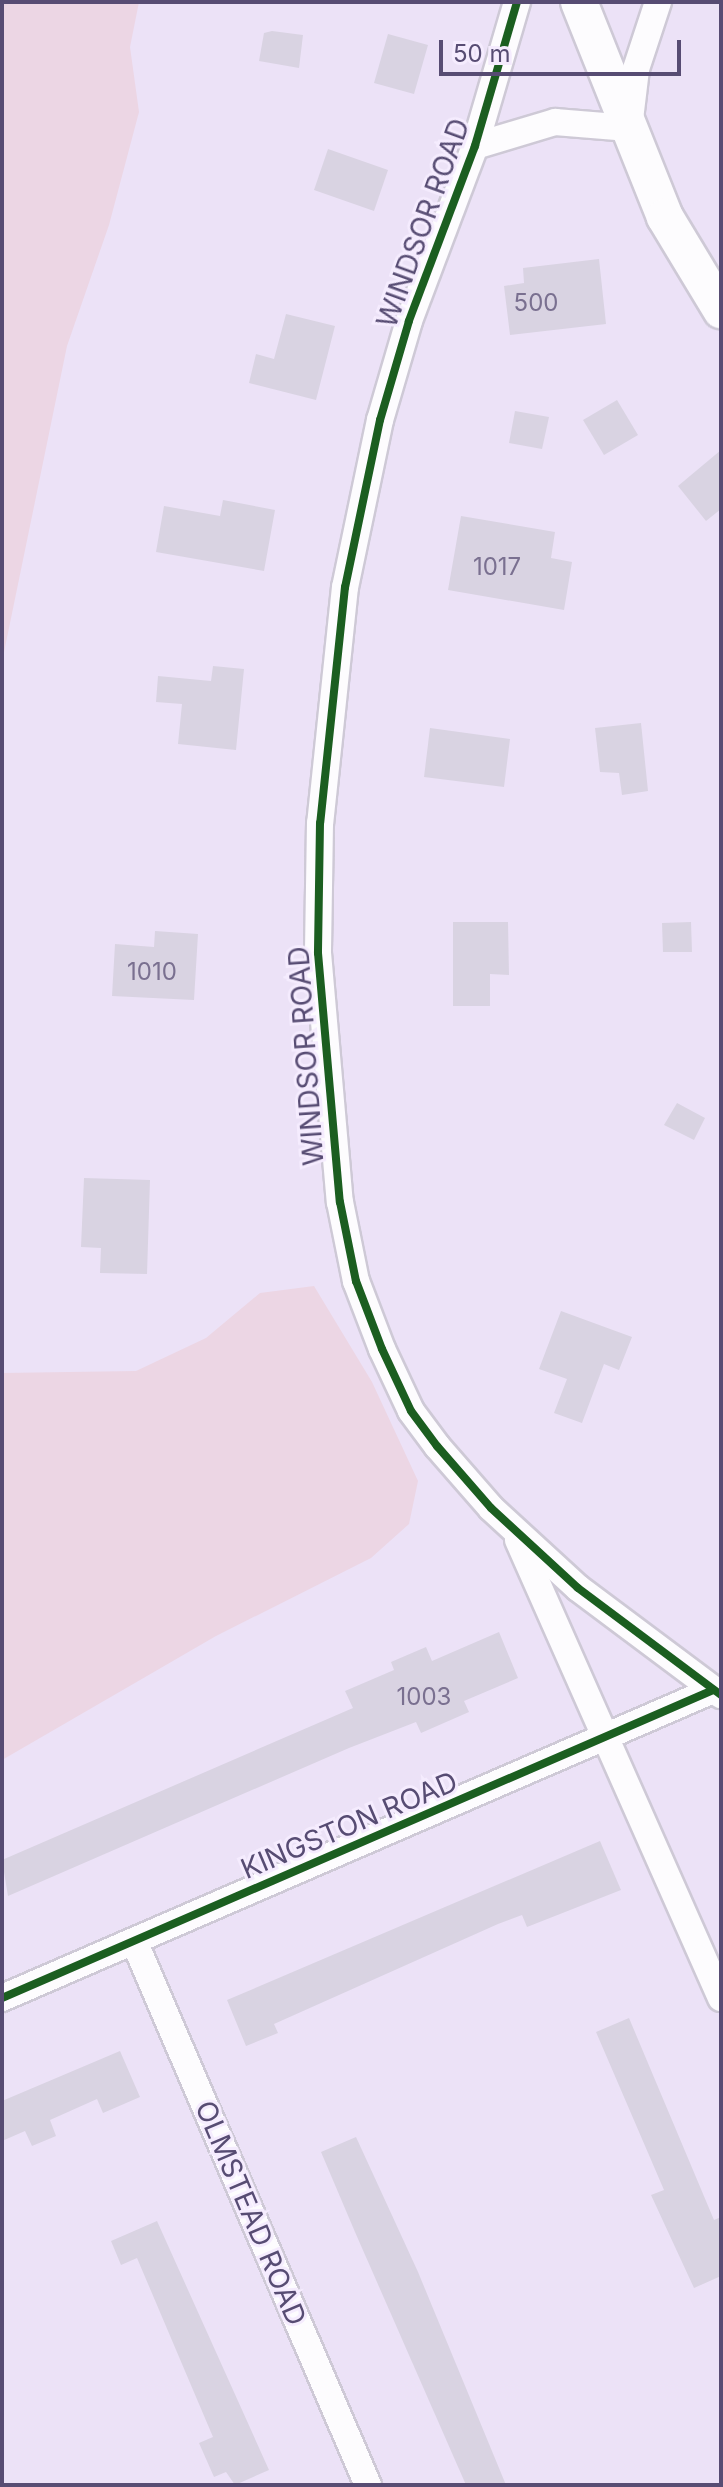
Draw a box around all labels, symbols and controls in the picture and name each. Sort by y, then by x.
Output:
scale bar [443,24,685,74]
text: 50 m [453,39,511,68]
street label: WINDSOR ROAD [370,114,476,332]
house number: 500 [514,289,558,317]
house number: 1017 [473,553,521,581]
street label: WINDSOR ROAD [282,945,330,1167]
house number: 1010 [127,958,177,986]
house number: 1003 [397,1683,451,1711]
street label: KINGSTON ROAD [236,1764,462,1886]
street label: OLMSTEAD ROAD [188,2096,314,2330]

